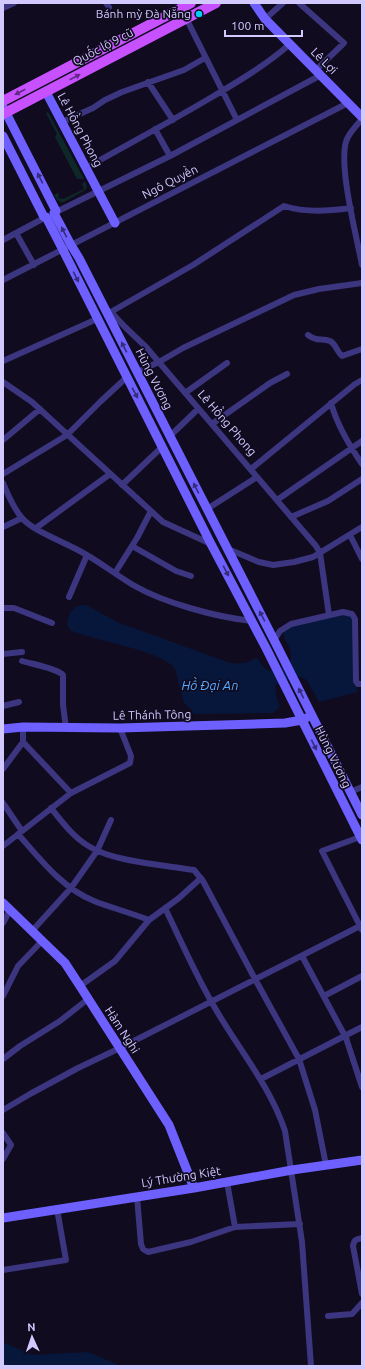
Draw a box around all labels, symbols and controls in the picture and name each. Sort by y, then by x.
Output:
place label: Bánh mỳ Đà Nẵng [96,7,191,20]
marker: Bánh mỳ Đà Nẵng [194,9,204,19]
scale bar [225,12,302,38]
text: 100 m [231,19,264,32]
street label: Quốc lộ 9 cũ [70,24,136,69]
street label: Lê Lợi [308,45,340,77]
one-way arrow [69,73,81,80]
one-way arrow [14,89,26,96]
street label: Lê Hồng Phong [55,90,106,169]
street label: Ngô Quyền [139,161,200,201]
one-way arrow [37,173,43,184]
one-way arrow [61,226,67,237]
one-way arrow [73,271,79,283]
one-way arrow [121,341,127,353]
street label: Hùng Vương [133,346,175,412]
one-way arrow [132,387,138,399]
street label: Lê Hồng Phong [196,387,260,458]
one-way arrow [193,482,199,493]
one-way arrow [222,565,229,577]
one-way arrow [259,610,265,621]
water label: Hồ Đại An [182,676,238,693]
one-way arrow [298,687,304,698]
street label: Lê Thánh Tông [113,707,191,722]
street label: Hùng Vương [313,724,354,790]
one-way arrow [311,739,317,750]
street label: Hàm Nghi [103,1004,142,1056]
street label: Lý Thường Kiệt [140,1164,222,1190]
north arrow [12,1317,52,1357]
text: N [27,1321,36,1333]

